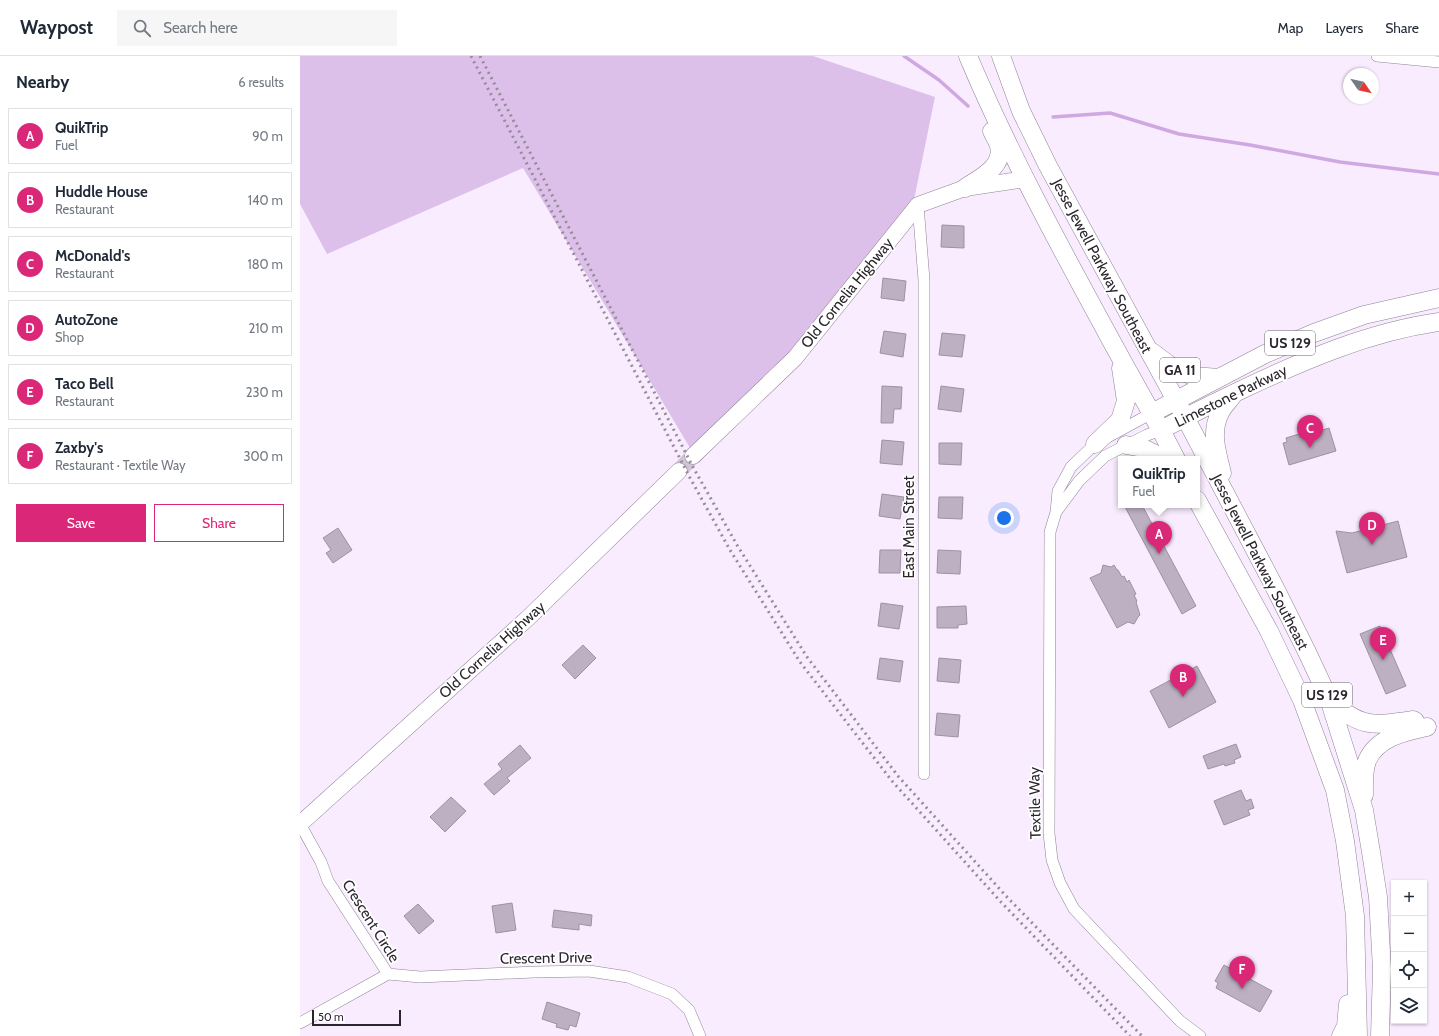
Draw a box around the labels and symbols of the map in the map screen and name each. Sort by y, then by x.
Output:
north arrow [1343,68,1379,104]
street label: Jesse Jewell Parkway Southeast [1048,175,1156,356]
street label: Old Cornelia Highway [797,234,897,352]
road number: US 129 [1265,331,1315,355]
road number: GA 11 [1160,358,1200,382]
street label: Limestone Parkway [1172,361,1290,431]
pin: C [1297,415,1323,448]
street label: Jesse Jewell Parkway Southeast [1207,470,1312,653]
street label: East Main Street [900,476,918,578]
your location [994,508,1014,528]
pin: D [1359,512,1385,545]
pin: A [1146,521,1172,554]
street label: Old Cornelia Highway [435,597,549,702]
pin: E [1370,627,1396,660]
pin: B [1170,664,1196,697]
road number: US 129 [1302,683,1352,707]
street label: Textile Way [1025,766,1045,839]
street label: Crescent Circle [338,876,404,966]
street label: Crescent Drive [500,948,593,968]
pin: F [1229,956,1255,989]
scale bar [312,1008,401,1027]

